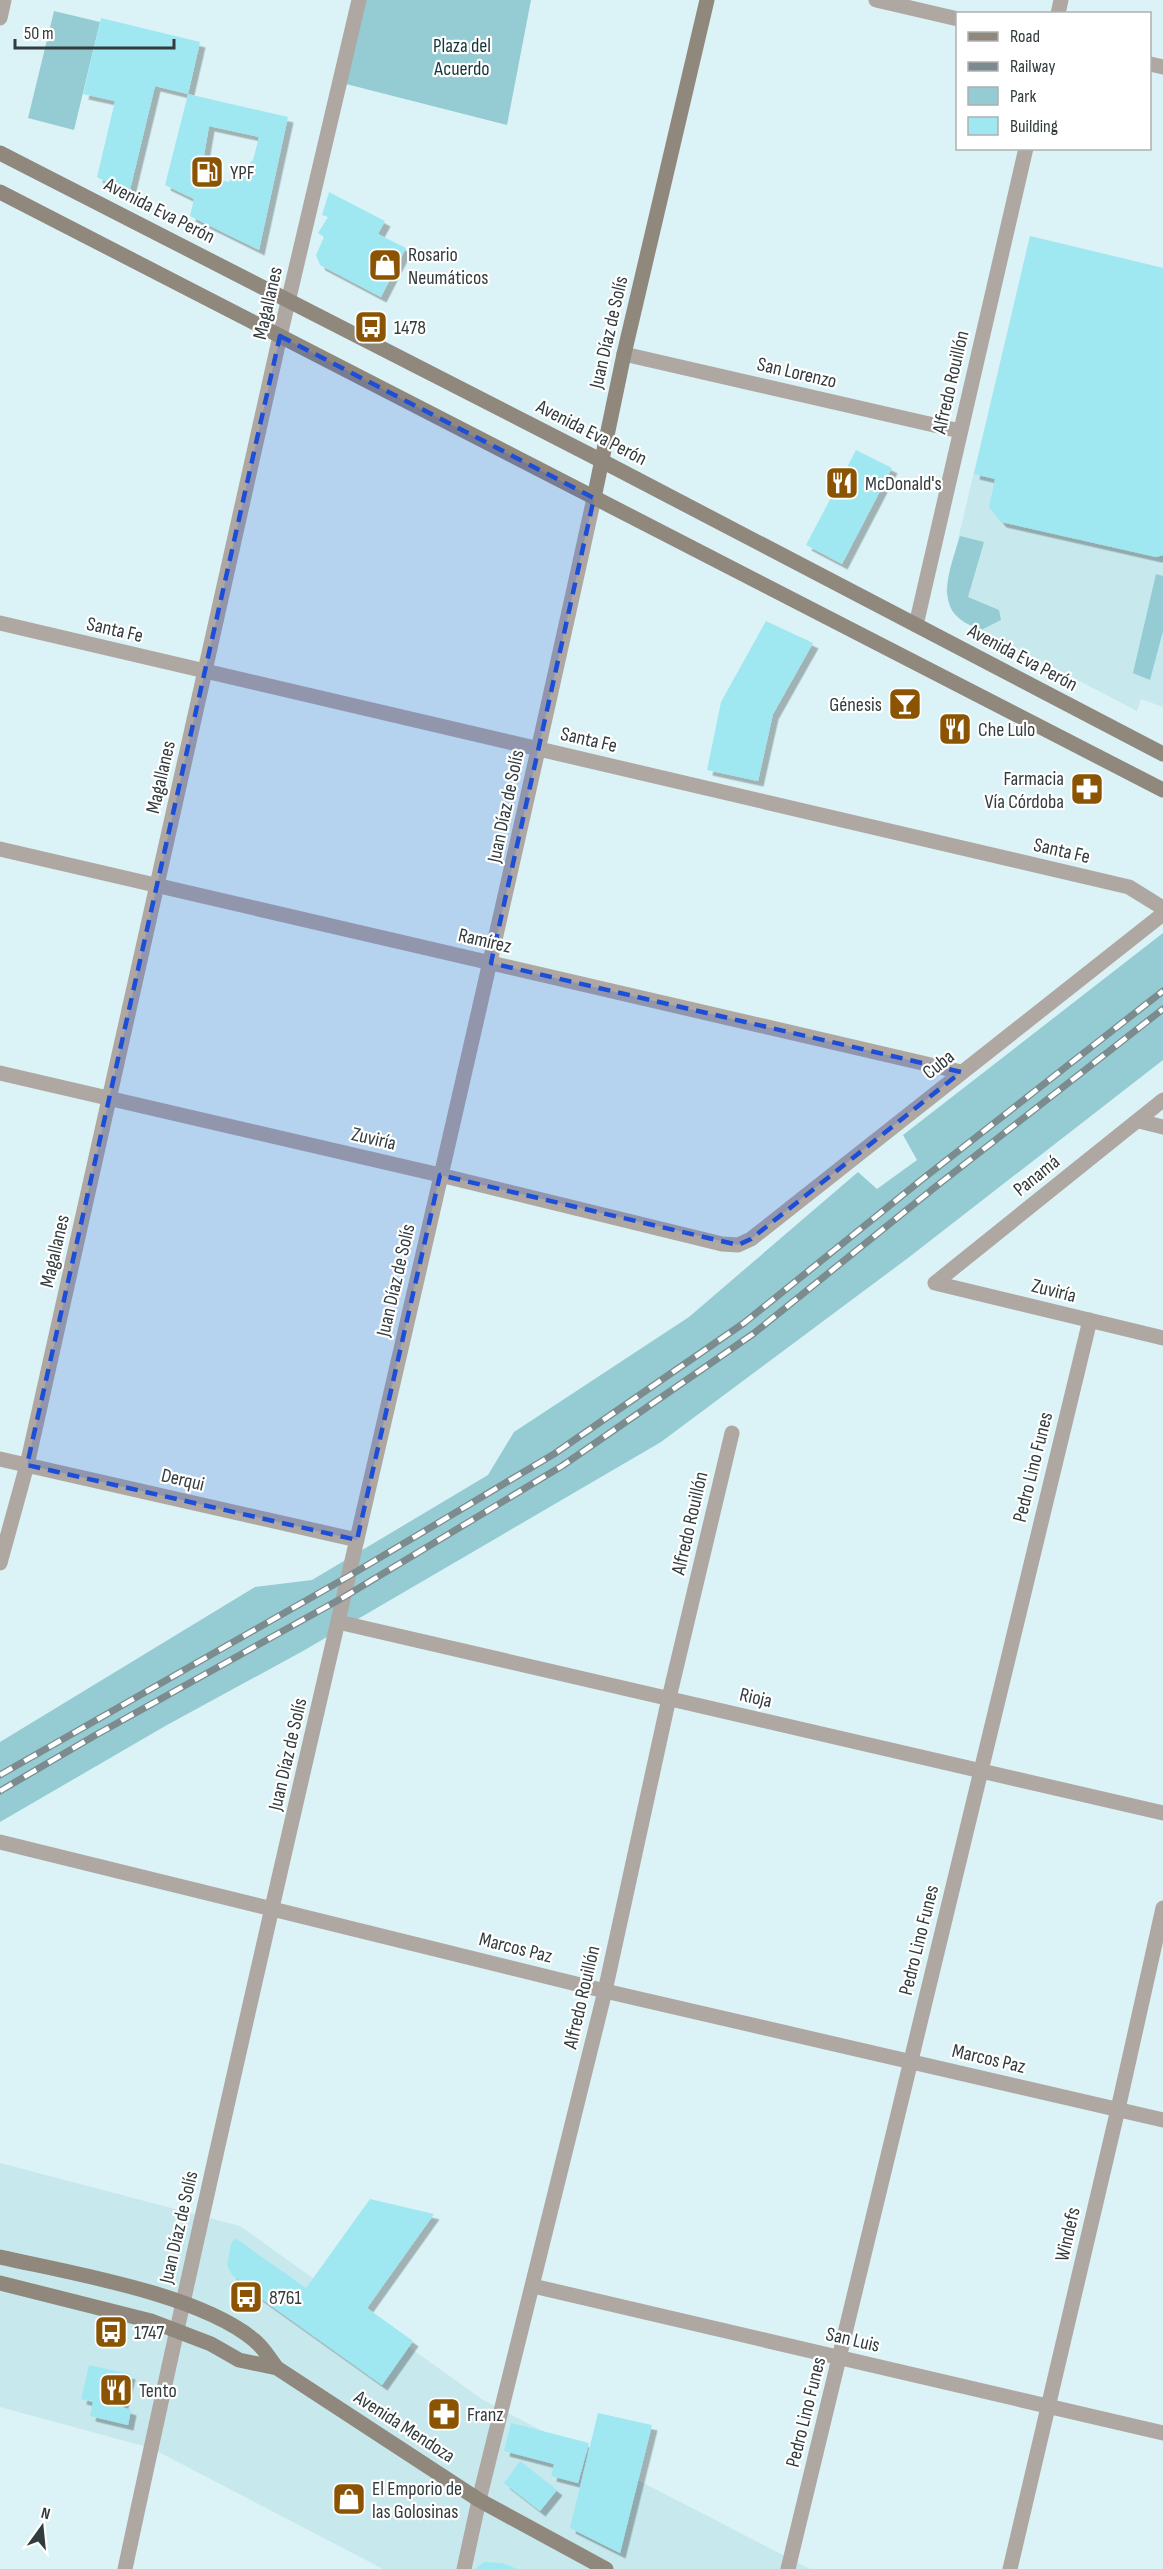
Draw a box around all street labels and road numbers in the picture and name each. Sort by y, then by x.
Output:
street label: Avenida Eva Perón [99,172,219,249]
street label: Magallanes [248,265,288,342]
street label: Juan Díaz de Solís [584,274,634,392]
street label: Alfredo Rouillón [927,328,975,437]
street label: San Lorenzo [755,352,839,394]
street label: Avenida Eva Perón [531,394,651,471]
street label: Santa Fe [84,612,145,648]
street label: Avenida Eva Perón [963,618,1081,697]
street label: Santa Fe [558,722,619,758]
street label: Magallanes [141,739,181,816]
street label: Juan Díaz de Solís [482,748,530,866]
street label: Santa Fe [1031,833,1092,869]
street label: Ramírez [456,923,514,959]
street label: Cuba [918,1045,959,1085]
street label: Zuviría [349,1122,398,1156]
street label: Panamá [1009,1150,1065,1202]
street label: Magallanes [35,1213,75,1290]
street label: Juan Díaz de Solís [371,1222,421,1340]
street label: Zuviría [1029,1274,1079,1308]
street label: Pedro Lino Funes [1008,1410,1058,1525]
street label: Derqui [159,1463,207,1497]
street label: Alfredo Rouillón [666,1469,714,1578]
street label: Rioja [737,1683,774,1713]
street label: Juan Díaz de Solís [263,1696,313,1814]
street label: Pedro Lino Funes [894,1883,944,1998]
street label: Marcos Paz [477,1927,555,1969]
street label: Alfredo Rouillón [558,1943,606,2052]
street label: Marcos Paz [950,2039,1028,2079]
street label: Juan Díaz de Solís [154,2169,204,2287]
street label: Windefs [1050,2205,1086,2264]
street label: San Luis [823,2322,882,2358]
street label: Pedro Lino Funes [781,2355,831,2470]
street label: Avenida Mendoza [349,2385,459,2468]

